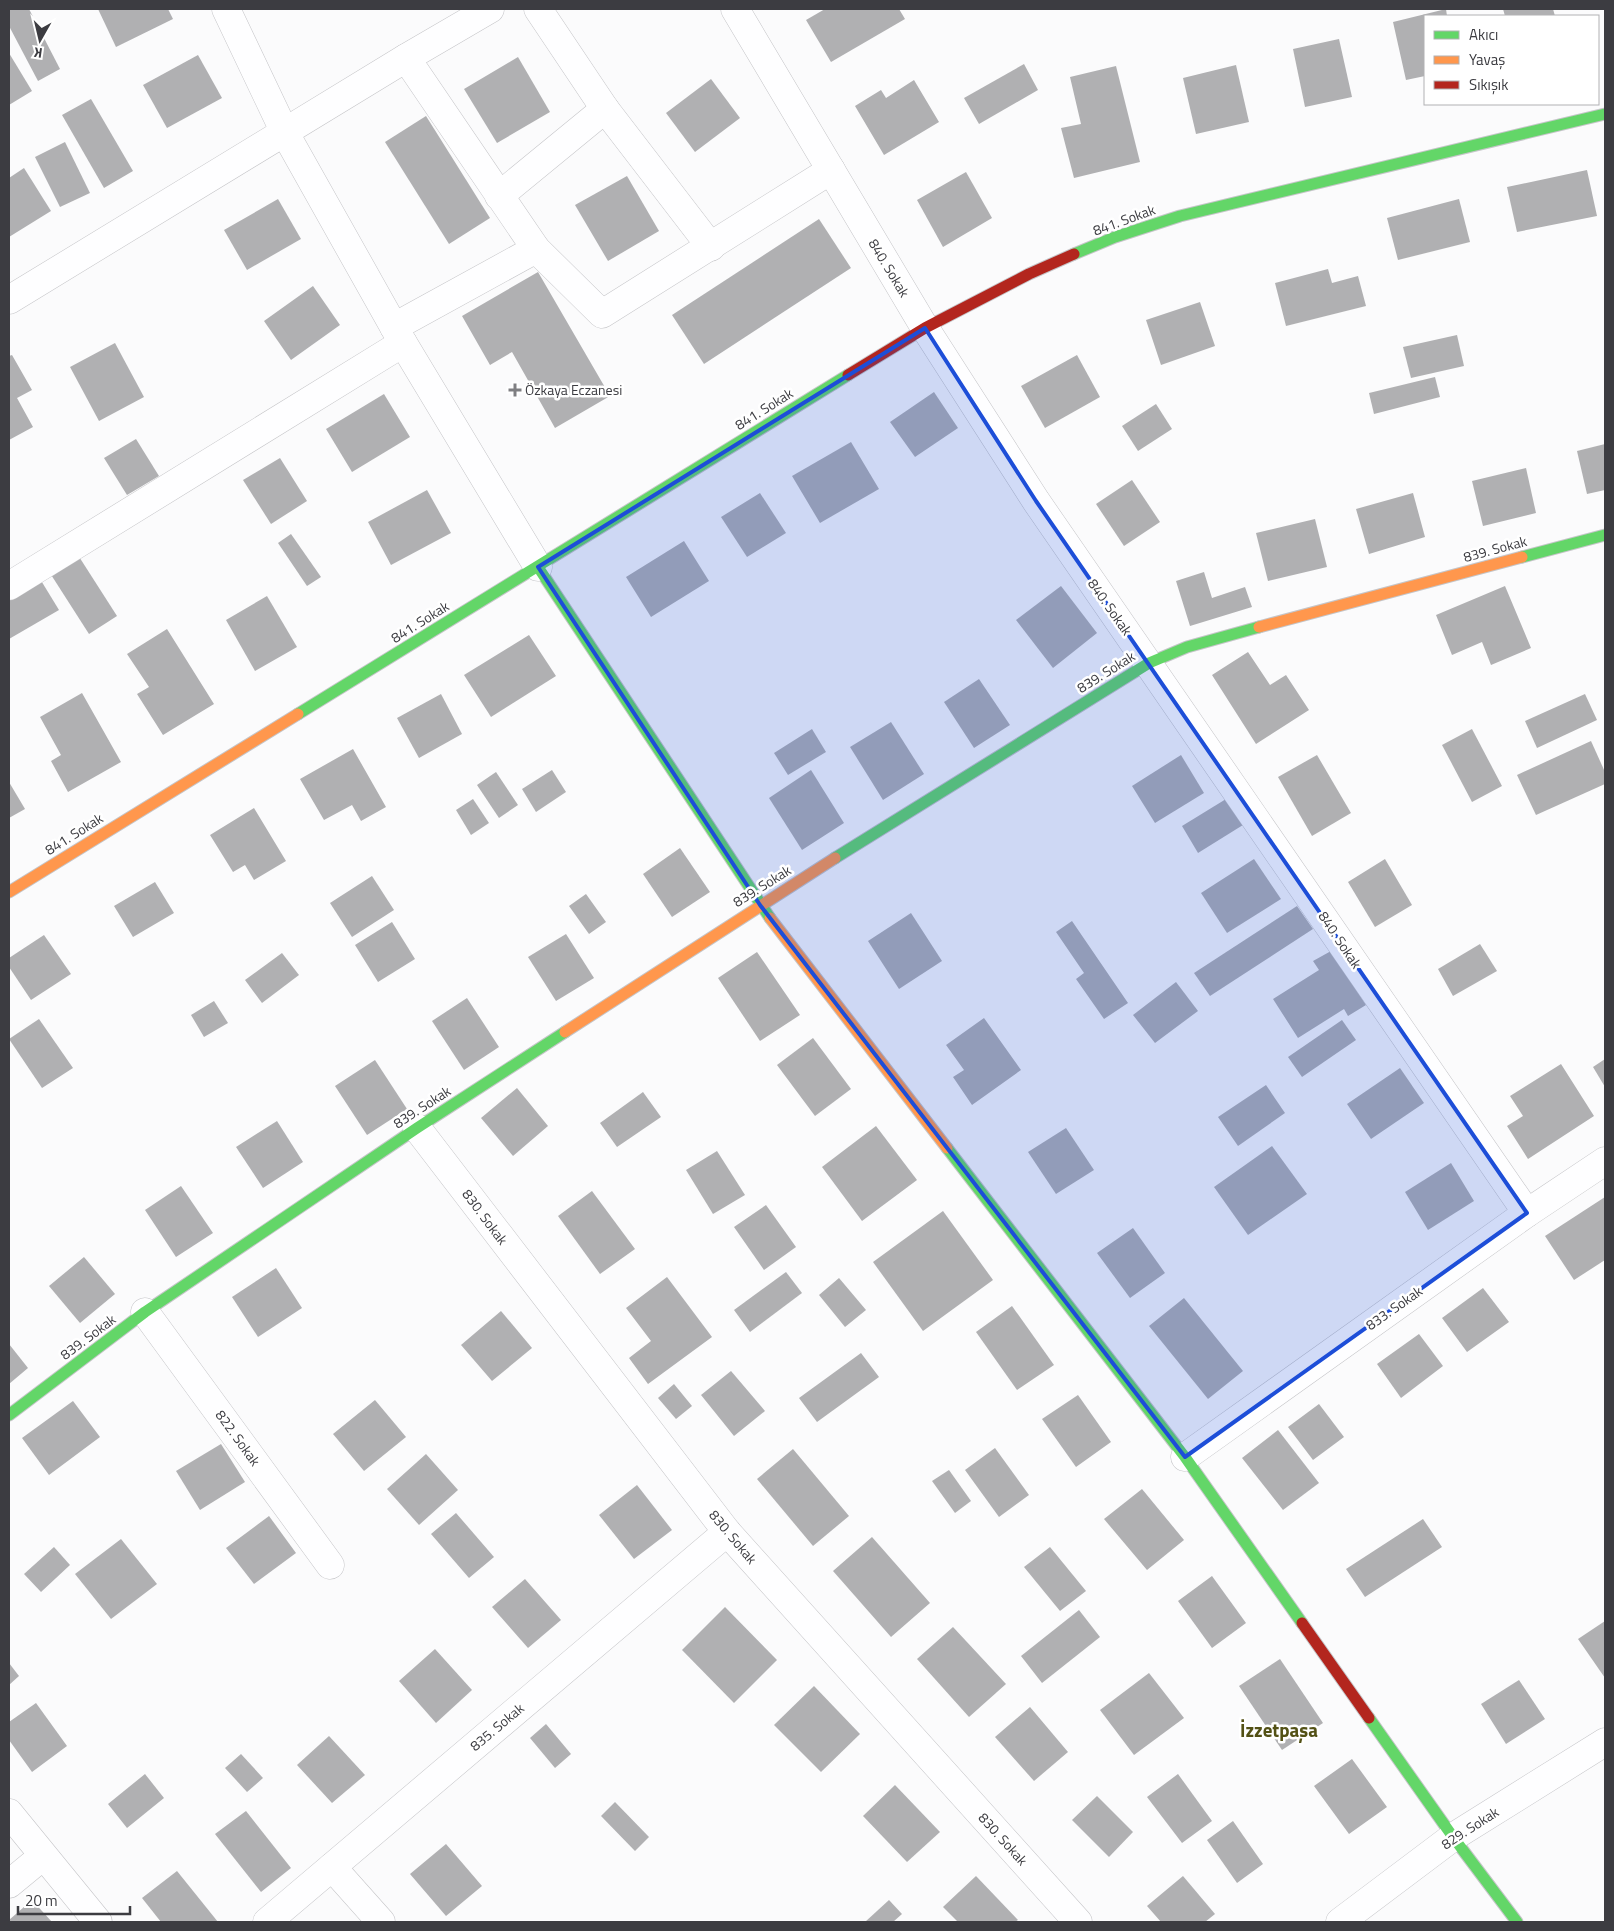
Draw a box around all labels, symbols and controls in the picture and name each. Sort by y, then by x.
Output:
north arrow [15,15,65,65]
legend [1424,15,1599,105]
text: Akıcı [1469,23,1498,46]
text: K [32,42,44,64]
text: Yavaş [1469,48,1505,71]
text: Sıkışık [1469,73,1508,96]
street label: 841. Sokak [1090,198,1158,241]
street label: 840. Sokak [864,234,915,301]
place label: Özkaya Eczanesi [525,379,622,400]
street label: 841. Sokak [731,382,797,435]
marker: Özkaya Eczanesi [509,384,521,396]
street label: 839. Sokak [1461,530,1529,567]
street label: 840. Sokak [1083,574,1138,640]
street label: 841. Sokak [387,595,453,648]
street label: 839. Sokak [1073,645,1139,698]
street label: 841. Sokak [41,807,107,860]
street label: 839. Sokak [729,859,795,912]
street label: 840. Sokak [1314,907,1367,973]
street label: 839. Sokak [389,1080,455,1133]
street label: 830. Sokak [457,1184,514,1249]
street label: 833. Sokak [1361,1280,1427,1335]
street label: 839. Sokak [55,1308,120,1365]
street label: 822. Sokak [211,1405,266,1470]
street label: 830. Sokak [704,1505,762,1569]
street label: 835. Sokak [465,1698,529,1756]
district label: İzzetpaşa [1240,1715,1318,1744]
street label: 829. Sokak [1437,1801,1503,1854]
street label: 830. Sokak [974,1807,1033,1870]
scale bar [18,1884,130,1916]
text: 20 m [25,1889,58,1912]

